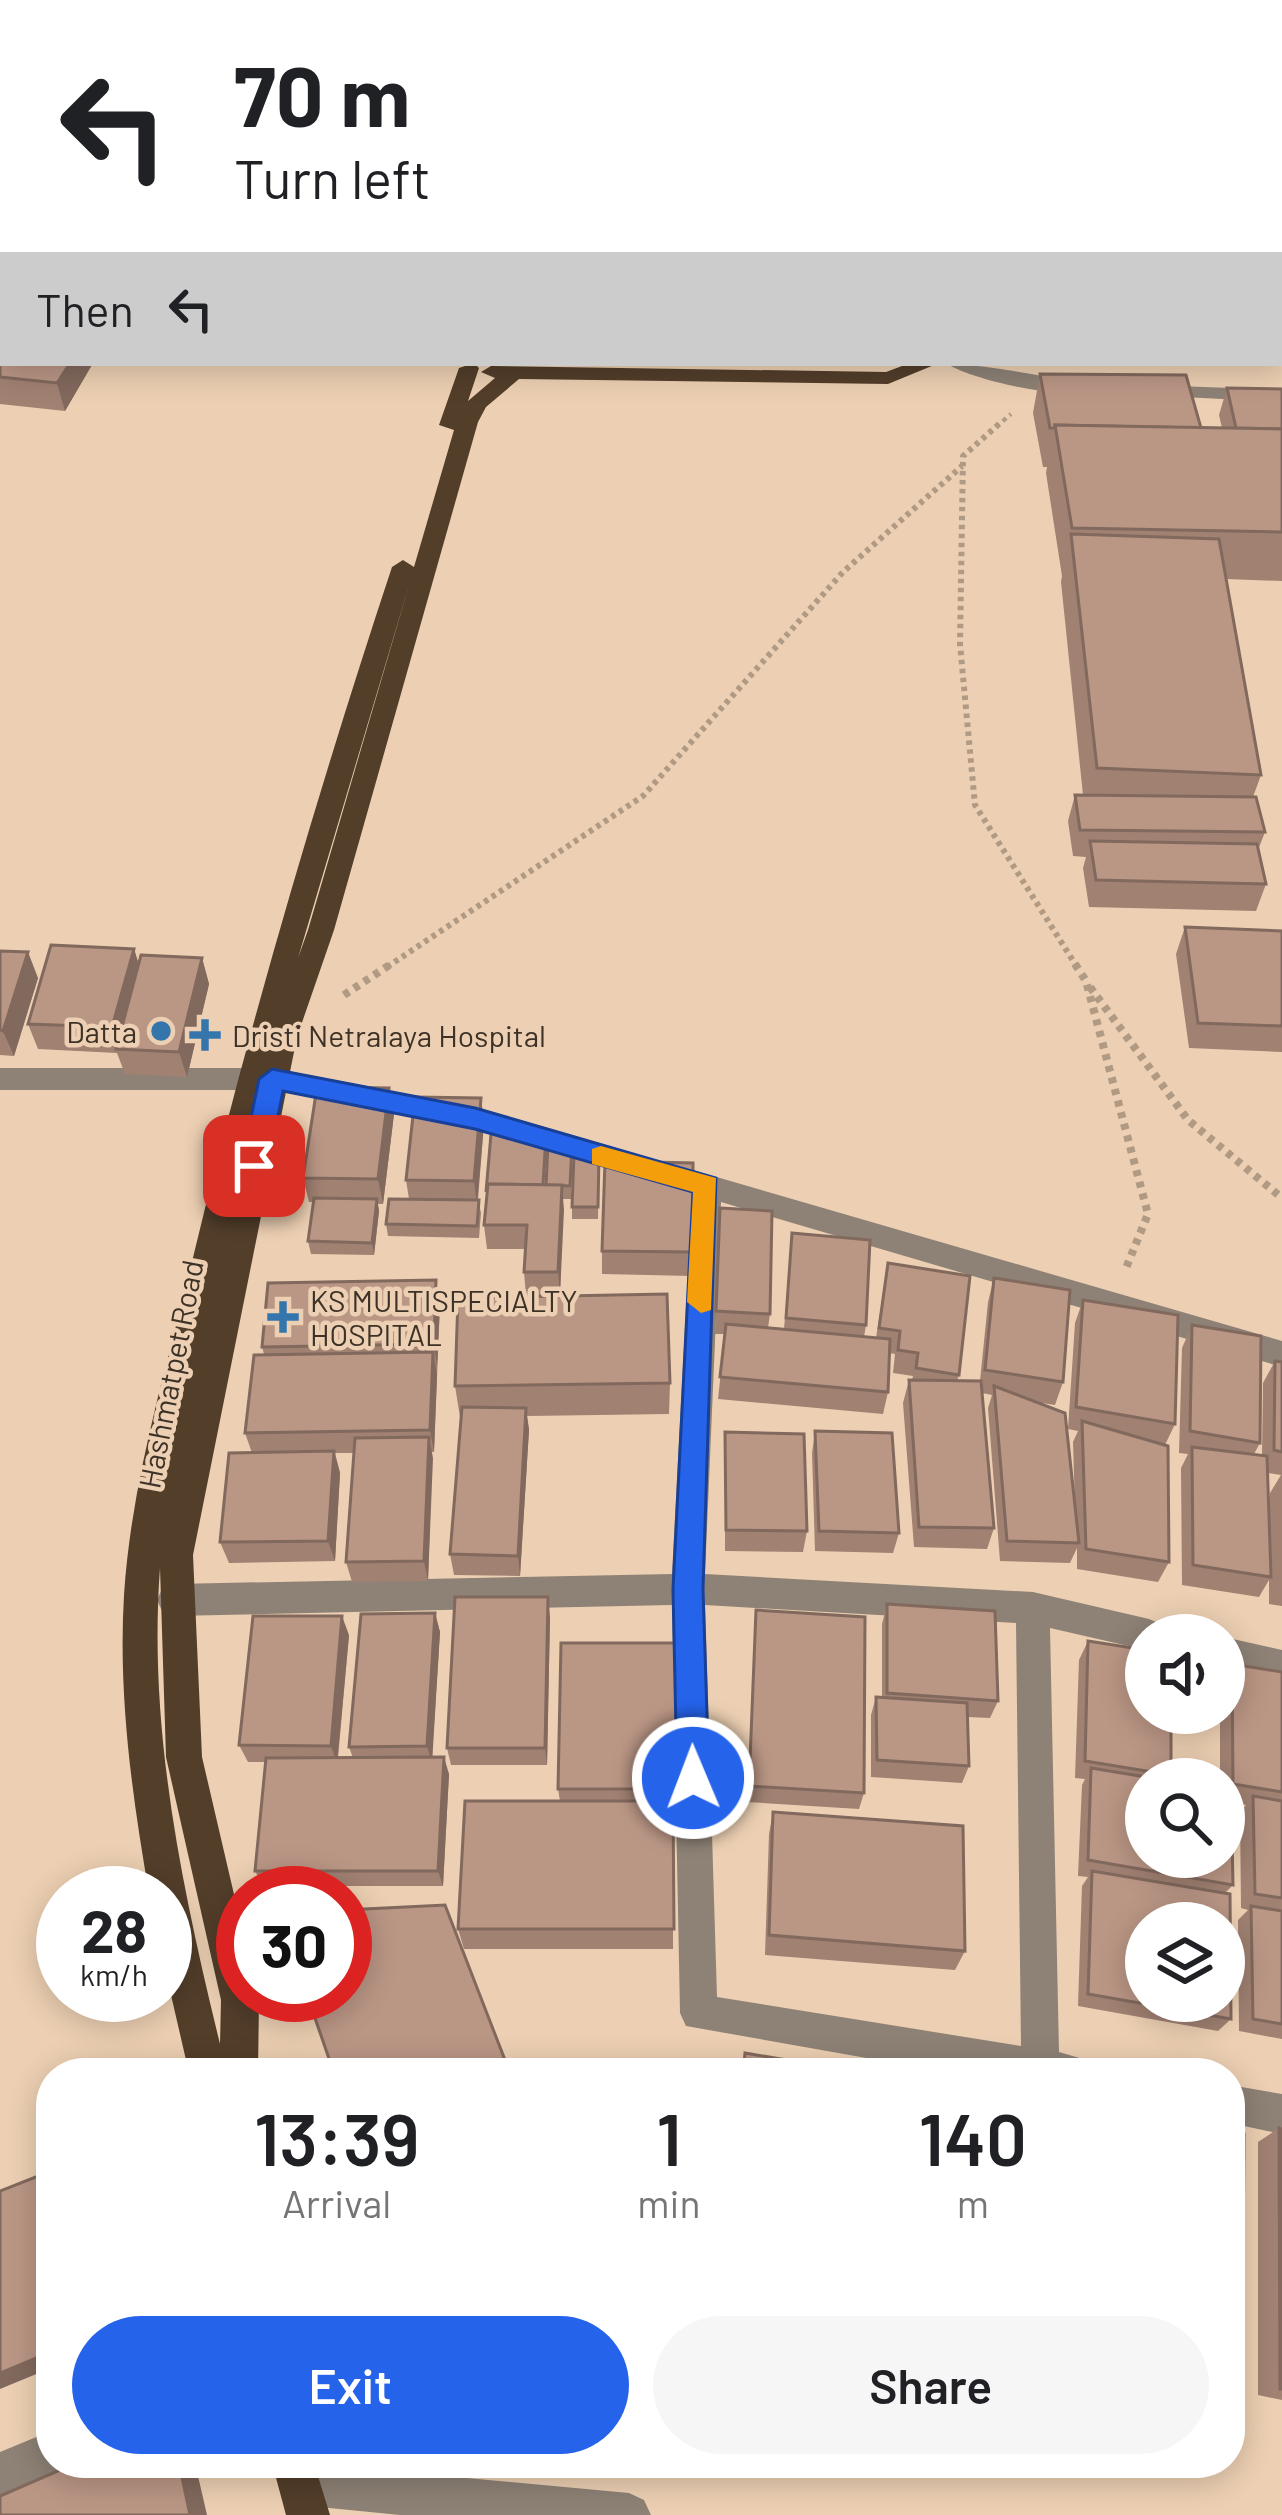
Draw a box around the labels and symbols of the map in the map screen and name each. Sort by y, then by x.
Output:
place label: Datta [66,1013,137,1049]
place label: Dristi Netralaya Hospital [232,1017,546,1053]
marker: Datta [148,1018,174,1044]
marker: Dristi Netralaya Hospital [189,1019,221,1051]
pin [203,1115,305,1217]
street label: Hashmatpet Road [130,1257,210,1491]
place label: KS MULTISPECIALTY HOSPITAL [310,1282,578,1352]
marker: KS MULTISPECIALTY HOSPITAL [267,1301,299,1333]
position arrow [630,1715,756,1841]
speed limit sign: 30 [216,1866,372,2022]

